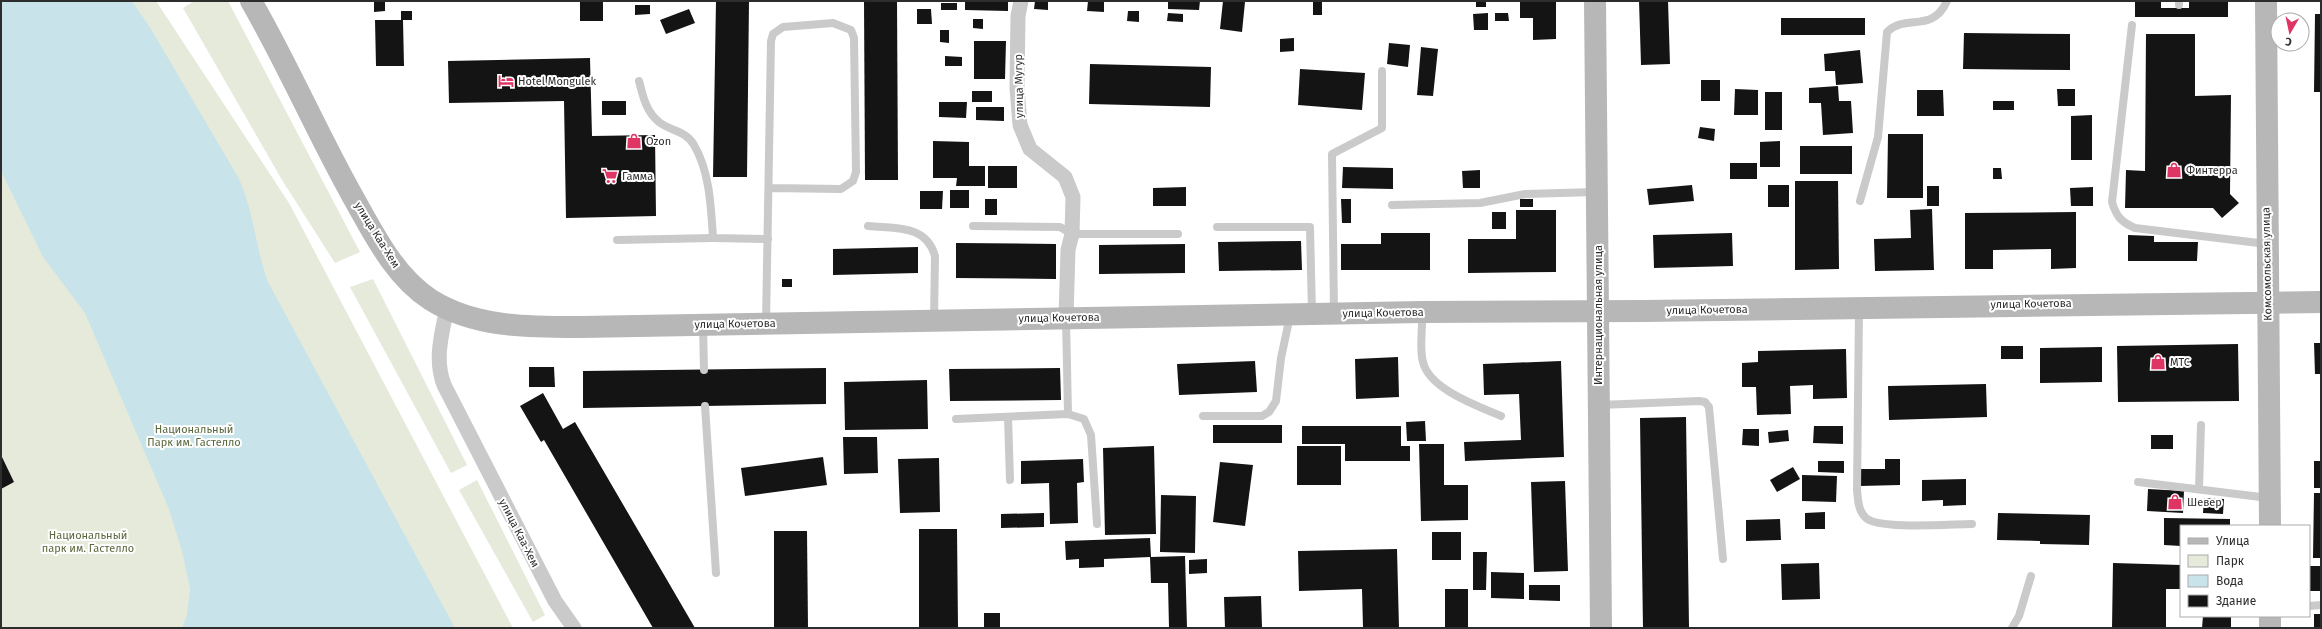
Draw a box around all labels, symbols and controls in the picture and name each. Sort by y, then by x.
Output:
north arrow [2270,12,2310,52]
text: С [2284,34,2293,48]
street label: улица Мугур [1012,54,1026,118]
hotel icon: Hotel Mongulek [497,72,515,90]
place label: Hotel Mongulek [518,75,596,88]
shop icon: Ozon [625,132,643,150]
place label: Ozon [646,135,671,148]
shop icon: Финтерра [2165,161,2183,179]
place label: Финтерра [2186,164,2238,177]
supermarket icon: Гамма [601,167,619,185]
place label: Гамма [622,170,653,183]
street label: улица Каа-Хем [352,200,402,270]
street label: Комсомольская улица [2260,207,2274,321]
street label: Интернациональная улица [1592,245,1605,385]
street label: улица Кочетова [1990,297,2072,311]
street label: улица Кочетова [1666,303,1748,317]
street label: улица Кочетова [1342,306,1424,320]
street label: улица Кочетова [1018,311,1100,325]
street label: улица Кочетова [694,317,776,331]
shop icon: МТС [2149,353,2167,371]
place label: МТС [2170,356,2190,369]
park label: Национальный Парк им. Гастелло [147,423,241,449]
shop icon: Шевер [2166,493,2184,511]
place label: Шевер [2187,496,2222,509]
street label: улица Каа-Хем [496,497,542,569]
legend [2180,525,2310,617]
park label: Национальный парк им. Гастелло [42,529,134,555]
text: Улица [2216,534,2250,548]
text: Парк [2216,554,2245,568]
text: Вода [2216,574,2243,588]
text: Здание [2216,594,2256,608]

